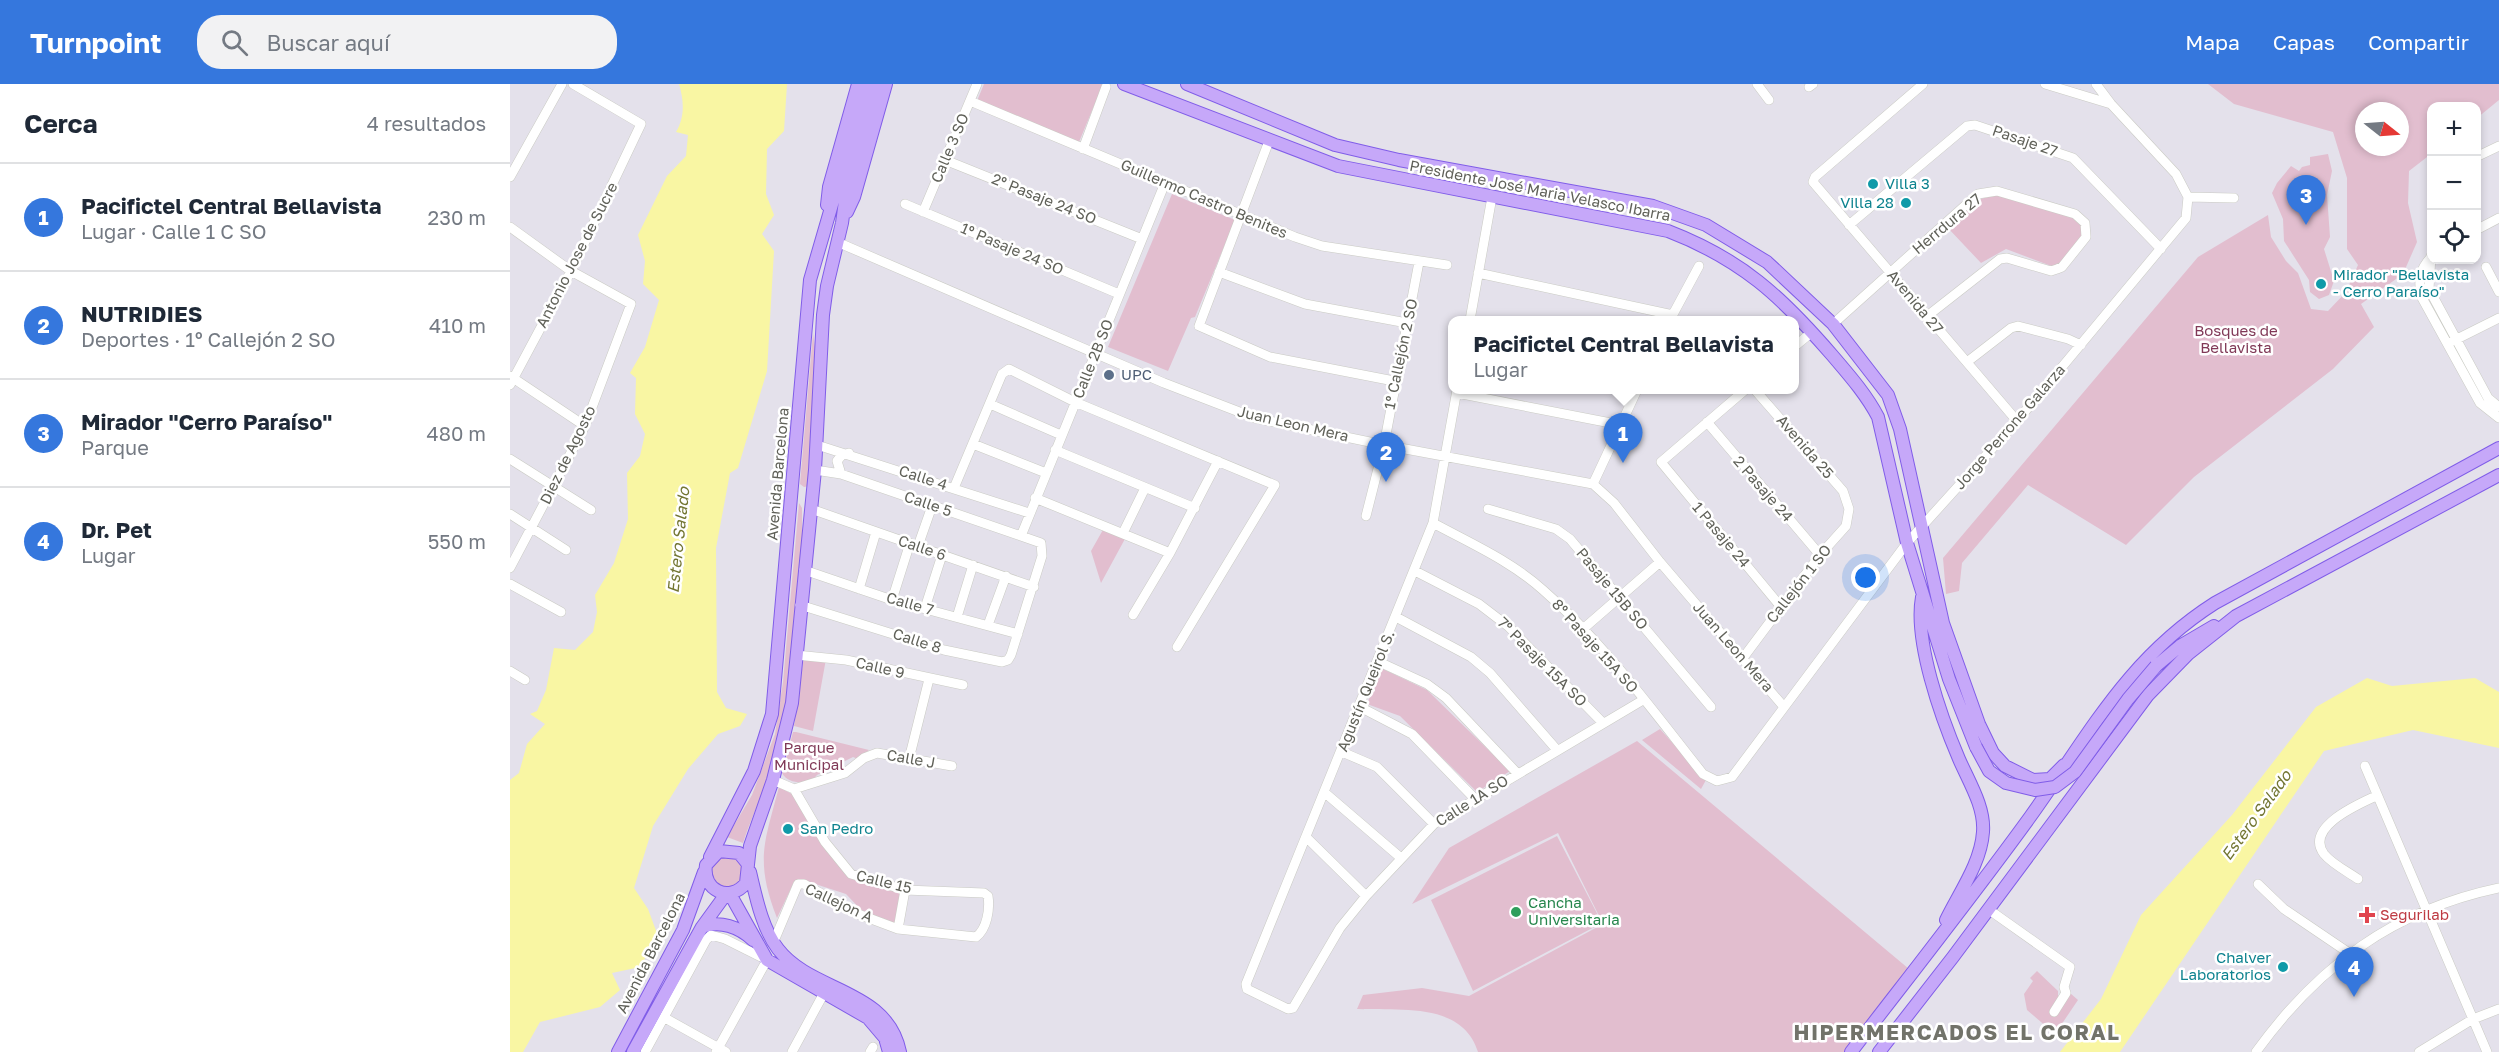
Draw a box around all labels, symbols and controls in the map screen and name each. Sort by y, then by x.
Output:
search box [197,15,617,69]
text: Turnpoint [30,26,161,59]
icon: search [218,26,251,59]
text: Buscar aquí [266,29,390,56]
text: Mapa [2185,29,2240,55]
text: Capas [2273,29,2335,55]
text: Compartir [2368,29,2469,55]
north arrow [2355,102,2409,156]
map controls [2427,102,2481,264]
button: + [2427,102,2481,156]
text: Cerca [24,108,98,139]
street label: Calle 3 SO [926,110,972,185]
text: 4 resultados [367,111,486,135]
street label: Pasaje 27 [1990,121,2060,160]
street label: Guillermo Castro Benites [1118,155,1291,241]
street label: Presidente José Maria Velasco Ibarra [1408,156,1672,224]
button: − [2427,156,2481,210]
street label: 2º Pasaje 24 SO [989,169,1099,227]
place label: Villa 3 [1885,174,1930,192]
pin: 3 [2286,176,2326,225]
marker: Villa 3 [1866,177,1880,191]
street label: Antonio Jose de Sucre [532,179,621,330]
street label: Herrdura 27 [1908,189,1985,257]
text: Pacifictel Central Bellavista [81,192,381,219]
place label: Villa 28 [1840,193,1894,211]
marker: Villa 28 [1899,196,1913,210]
text: 1 [38,205,49,229]
text: 230 m [428,205,486,229]
button: locate [2427,210,2481,264]
street label: 1º Pasaje 24 SO [958,218,1067,278]
text: Lugar · Calle 1 C SO [81,219,267,243]
place label: Mirador "Bellavista - Cerro Paraíso" [2333,265,2469,300]
street label: Avenida 27 [1884,266,1948,337]
marker: Mirador "Bellavista - Cerro Paraíso" [2314,277,2328,291]
street label: 1º Callejón 2 SO [1380,297,1421,411]
text: NUTRIDIES [81,300,203,327]
text: 2 [37,313,50,337]
text: 410 m [429,313,486,337]
street label: Calle 2B SO [1068,316,1116,401]
popup [1448,316,1799,394]
park label: Bosques de Bellavista [2194,321,2278,356]
text: Deportes · 1º Callejón 2 SO [81,327,336,351]
text: Pacifictel Central Bellavista [1473,330,1774,357]
text: Lugar [1473,357,1528,381]
street label: Jorge Perrone Galarza [1950,360,2068,493]
place label: UPC [1121,365,1152,383]
marker: UPC [1102,368,1116,382]
street label: Juan Leon Mera [1236,401,1351,445]
street label: Diez de Agosto [535,402,599,507]
street label: Avenida Barcelona [762,407,792,541]
text: Mirador "Cerro Paraíso" [81,408,332,435]
street label: Avenida 25 [1773,411,1838,482]
pin: 1 [1604,414,1642,463]
text: 3 [37,421,50,445]
text: 480 m [427,421,486,445]
pin: 2 [1366,432,1406,482]
text: Parque [81,435,149,459]
street label: 2 Pasaje 24 [1730,452,1797,525]
street label: Calle 4 [897,461,950,493]
water label: Estero Salado [662,485,694,594]
street label: Calle 5 [902,487,955,520]
street label: 1 Pasaje 24 [1689,498,1754,571]
text: Dr. Pet [81,516,152,543]
text: 4 [37,529,50,553]
text: 550 m [428,529,486,553]
street label: Calle 6 [896,530,949,564]
street label: Callejón 1 SO [1762,541,1834,626]
text: Lugar [81,543,136,567]
street label: Pasaje 15B SO [1573,544,1652,633]
your location [1851,563,1880,592]
street label: Calle 7 [884,588,936,618]
street label: 8º Pasaje 15A SO [1549,595,1643,696]
street label: Juan Leon Mera [1690,598,1778,695]
street label: 7º Pasaje 15A SO [1494,613,1591,710]
street label: Calle 8 [891,624,944,656]
street label: Agustín Queirol S. [1333,627,1398,754]
street label: Calle 9 [854,653,906,681]
park label: Parque Municipal [774,738,844,773]
street label: Calle J [886,745,937,771]
water label: Estero Salado [2217,765,2296,864]
street label: Calle 1A SO [1432,771,1511,830]
place label: San Pedro [800,819,873,837]
marker: San Pedro [781,822,795,836]
street label: Calle 15 [855,865,914,897]
street label: Callejon A [803,879,876,926]
street label: Avenida Barcelona [612,889,688,1016]
place label: Cancha Universitaria [1528,893,1620,928]
marker: Cancha Universitaria [1509,905,1523,919]
place label: Segurilab [2380,905,2449,923]
marker: Segurilab [2358,906,2376,924]
place label: Chalver Laboratorios [2180,948,2271,983]
pin: 4 [2334,948,2374,997]
marker: Chalver Laboratorios [2276,960,2290,974]
district label: HIPERMERCADOS EL CORAL [1793,1019,2121,1045]

